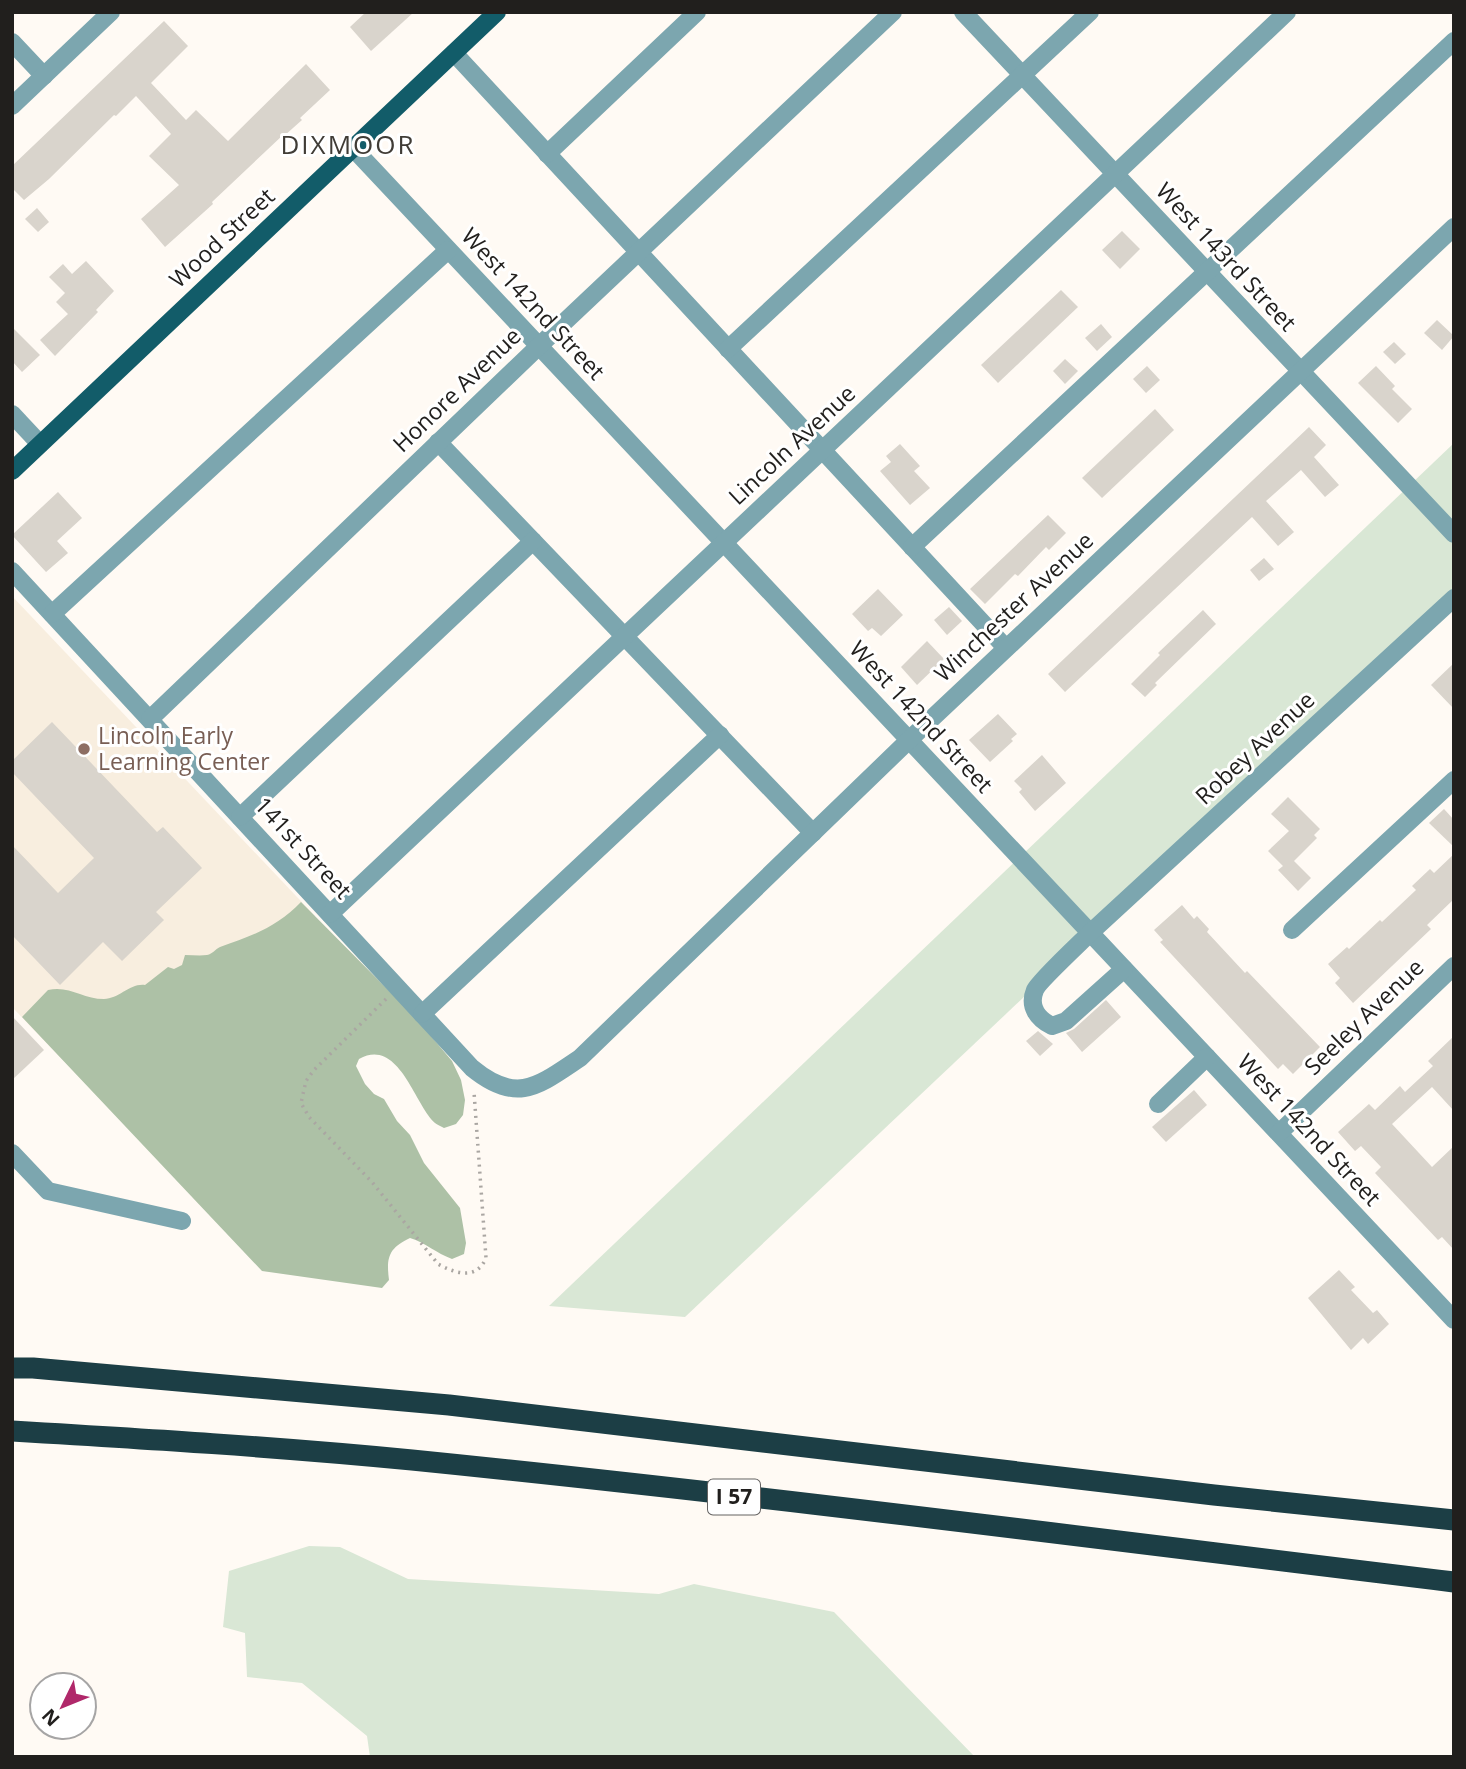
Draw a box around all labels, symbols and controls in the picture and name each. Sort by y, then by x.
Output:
district label: DIXMOOR [280,126,416,162]
street label: West 143rd Street [1149,175,1304,338]
street label: Wood Street [162,180,281,294]
street label: West 142nd Street [455,220,613,386]
street label: Honore Avenue [385,320,528,459]
street label: Lincoln Avenue [721,377,862,511]
street label: Winchester Avenue [927,524,1100,688]
street label: West 142nd Street [843,633,1001,799]
street label: Robey Avenue [1188,684,1321,811]
place label: Lincoln Early Learning Center [98,719,270,777]
marker: Lincoln Early Learning Center [76,741,92,757]
street label: 141st Street [248,789,359,905]
street label: Seeley Avenue [1297,951,1430,1082]
street label: West 142nd Street [1231,1046,1389,1212]
road number: I 57 [708,1480,760,1514]
north arrow [28,1671,98,1741]
text: N [36,1703,65,1732]

